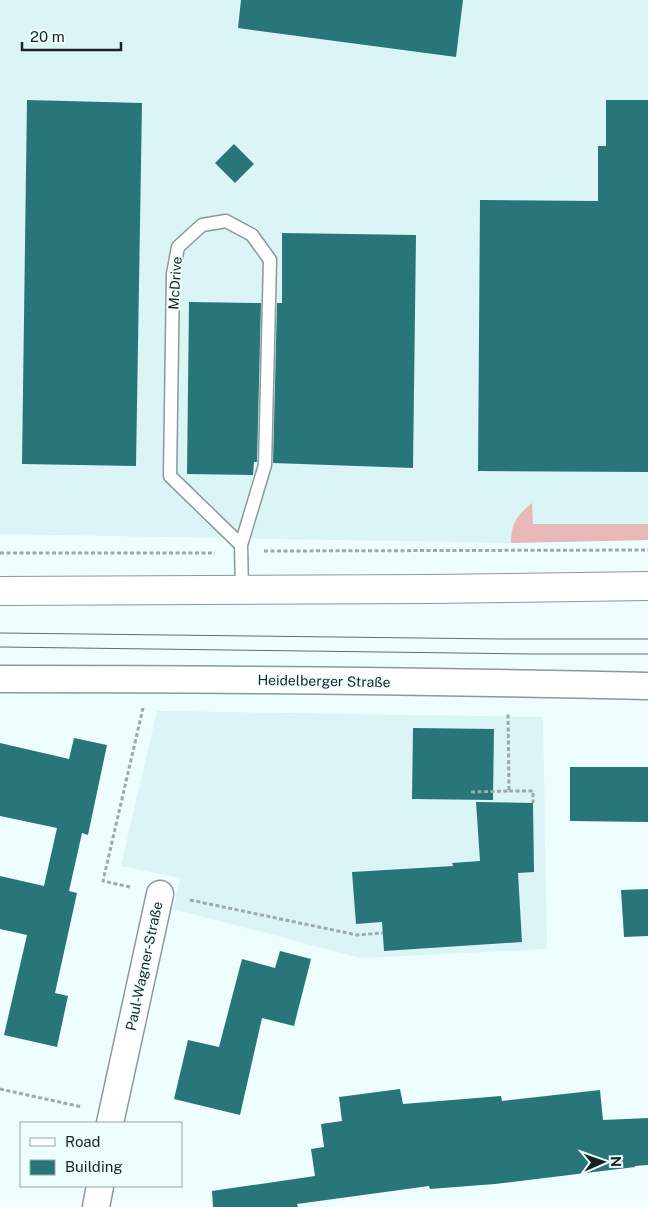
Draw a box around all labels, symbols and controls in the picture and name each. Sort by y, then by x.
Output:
scale bar [22,20,121,52]
text: 20 m [30,28,65,45]
street label: McDrive [165,256,185,310]
street label: Heidelberger Straße [257,672,391,690]
street label: Paul-Wagner-Straße [122,900,166,1032]
legend [20,1122,182,1187]
text: Road [65,1133,101,1150]
north arrow [578,1137,628,1187]
text: N [608,1156,624,1167]
text: Building [65,1158,123,1175]

